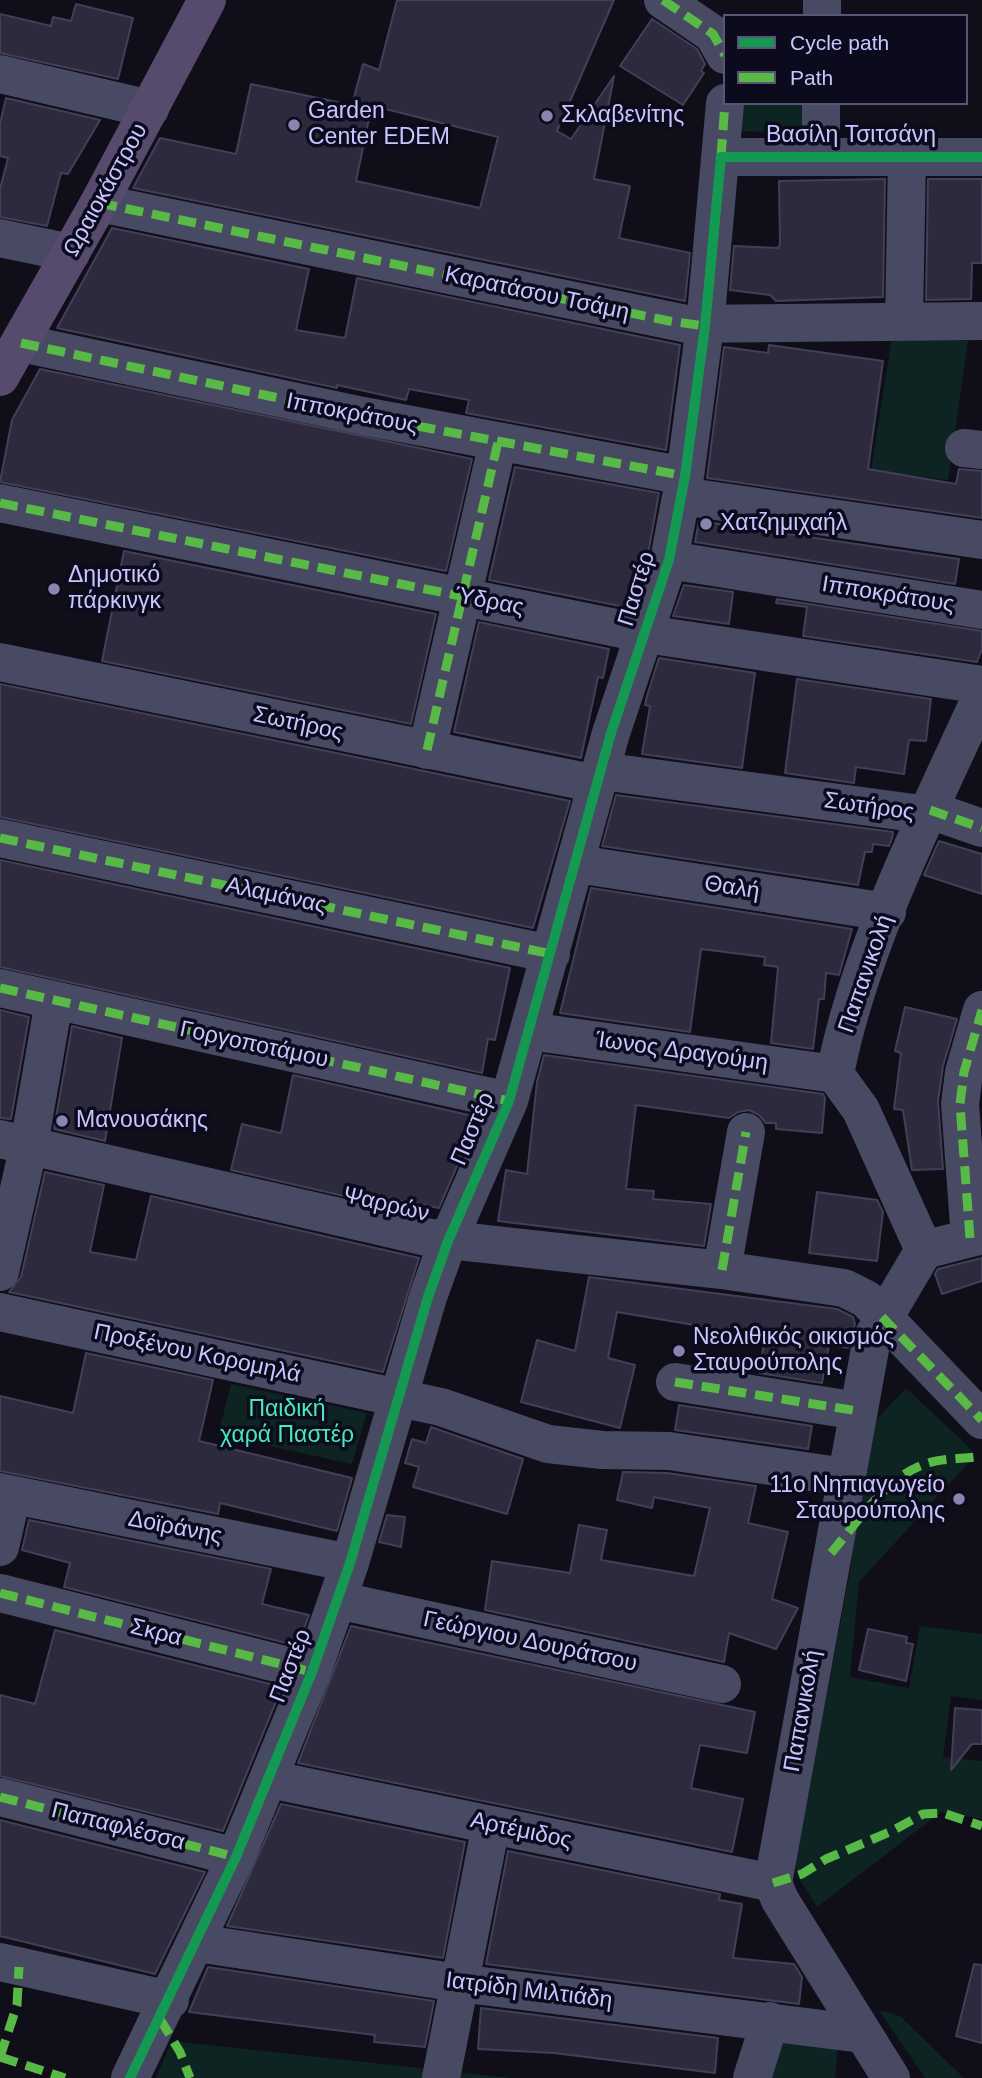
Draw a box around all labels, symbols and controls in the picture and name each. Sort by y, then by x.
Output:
legend [723,14,968,105]
text: Cycle path [790,31,889,54]
text: Path [790,66,833,89]
place label: Garden Center EDEM [308,98,450,152]
place label: Σκλαβενίτης [561,102,684,130]
marker: Σκλαβενίτης [539,108,555,124]
marker: Garden Center EDEM [286,117,302,133]
street label: Ωραιοκάστρου [58,119,154,261]
street label: Βασίλη Τσιτσάνη [766,122,936,150]
street label: Καρατάσου Τσάμη [442,261,632,327]
street label: Ιπποκράτους [284,388,420,440]
place label: Χατζημιχαήλ [720,510,847,538]
marker: Χατζημιχαήλ [698,516,714,532]
street label: Παστέρ [613,548,661,630]
place label: Δημοτικό πάρκινγκ [68,562,161,616]
street label: Ιπποκράτους [820,571,956,619]
marker: Δημοτικό πάρκινγκ [46,581,62,597]
street label: Ύδρας [452,582,526,622]
street label: Σωτήρος [251,701,345,747]
street label: Σωτήρος [822,787,916,827]
street label: Θαλή [702,870,762,906]
street label: Αλαμάνας [223,872,329,920]
street label: Παπανικολή [833,911,899,1037]
street label: Γοργοποτάμου [177,1016,331,1074]
street label: Ίωνος Δραγούμη [594,1026,770,1078]
street label: Παστέρ [445,1088,501,1170]
place label: Μανουσάκης [76,1107,208,1135]
marker: Μανουσάκης [54,1113,70,1129]
street label: Ψαρρών [340,1182,432,1228]
street label: Προξένου Κορομηλά [91,1319,303,1389]
place label: Νεολιθικός οικισμός Σταυρούπολης [693,1324,894,1378]
marker: Νεολιθικός οικισμός Σταυρούπολης [671,1343,687,1359]
park label: Παιδική χαρά Παστέρ [220,1396,354,1450]
place label: 11ο Νηπιαγωγείο Σταυρούπολης [769,1472,945,1526]
marker: 11ο Νηπιαγωγείο Σταυρούπολης [951,1491,967,1507]
street label: Δοϊράνης [126,1505,224,1551]
street label: Γεώργιου Δουράτσου [421,1606,639,1678]
street label: Σκρα [127,1613,185,1653]
street label: Παστέρ [264,1625,318,1707]
street label: Παπανικολή [779,1648,827,1774]
street label: Παπαφλέσσα [48,1797,188,1857]
street label: Αρτέμιδος [468,1807,574,1855]
street label: Ιατρίδη Μιλτιάδη [444,1967,614,2015]

